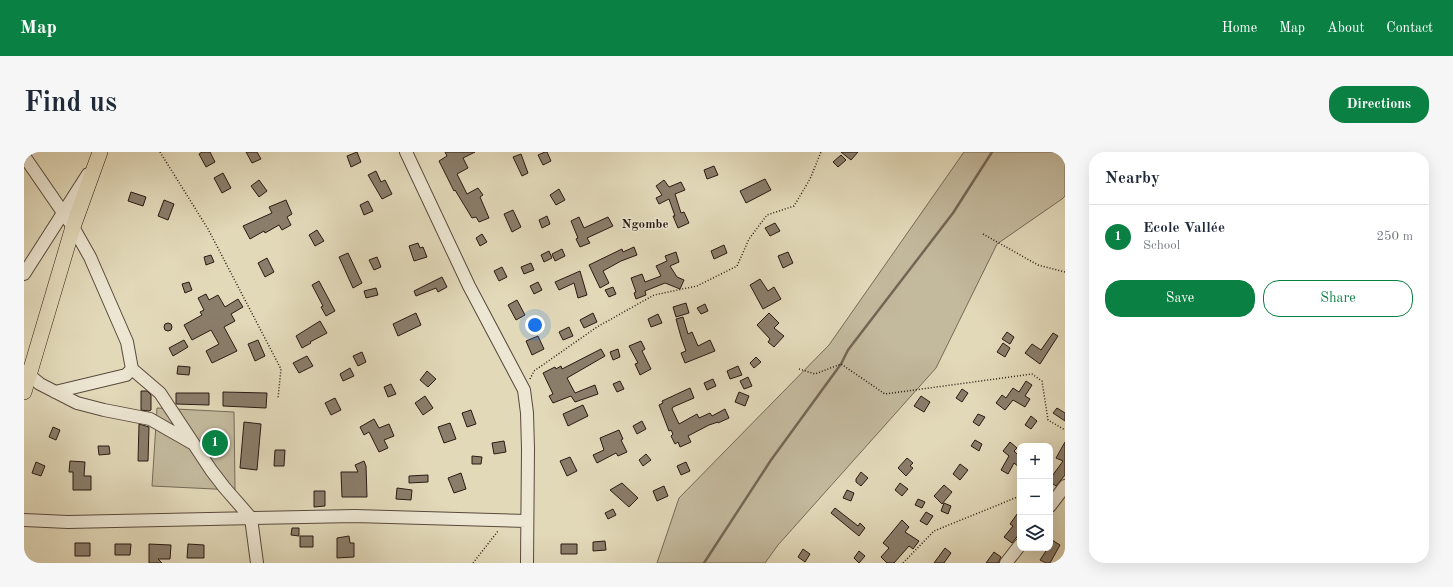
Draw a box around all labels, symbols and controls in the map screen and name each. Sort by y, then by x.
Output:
text: Map [20,19,57,38]
text: Home [1222,21,1257,35]
text: Map [1279,21,1305,35]
text: About [1327,21,1364,35]
text: Contact [1386,21,1433,35]
button: Directions [1329,86,1429,123]
text: Find us [24,90,117,118]
text: Nearby [1105,170,1160,187]
district label: Ngombe [621,218,669,231]
text: Ecole Vallée [1143,221,1225,236]
text: 1 [1114,230,1122,243]
text: 250 m [1376,230,1413,243]
text: School [1143,239,1180,252]
button: Save [1105,280,1255,317]
button: Share [1263,280,1413,317]
your location [525,315,545,335]
pin: 1 [202,428,228,458]
map controls [1017,443,1053,551]
button: + [1017,443,1053,479]
button: − [1017,479,1053,515]
button: layers [1017,515,1053,551]

